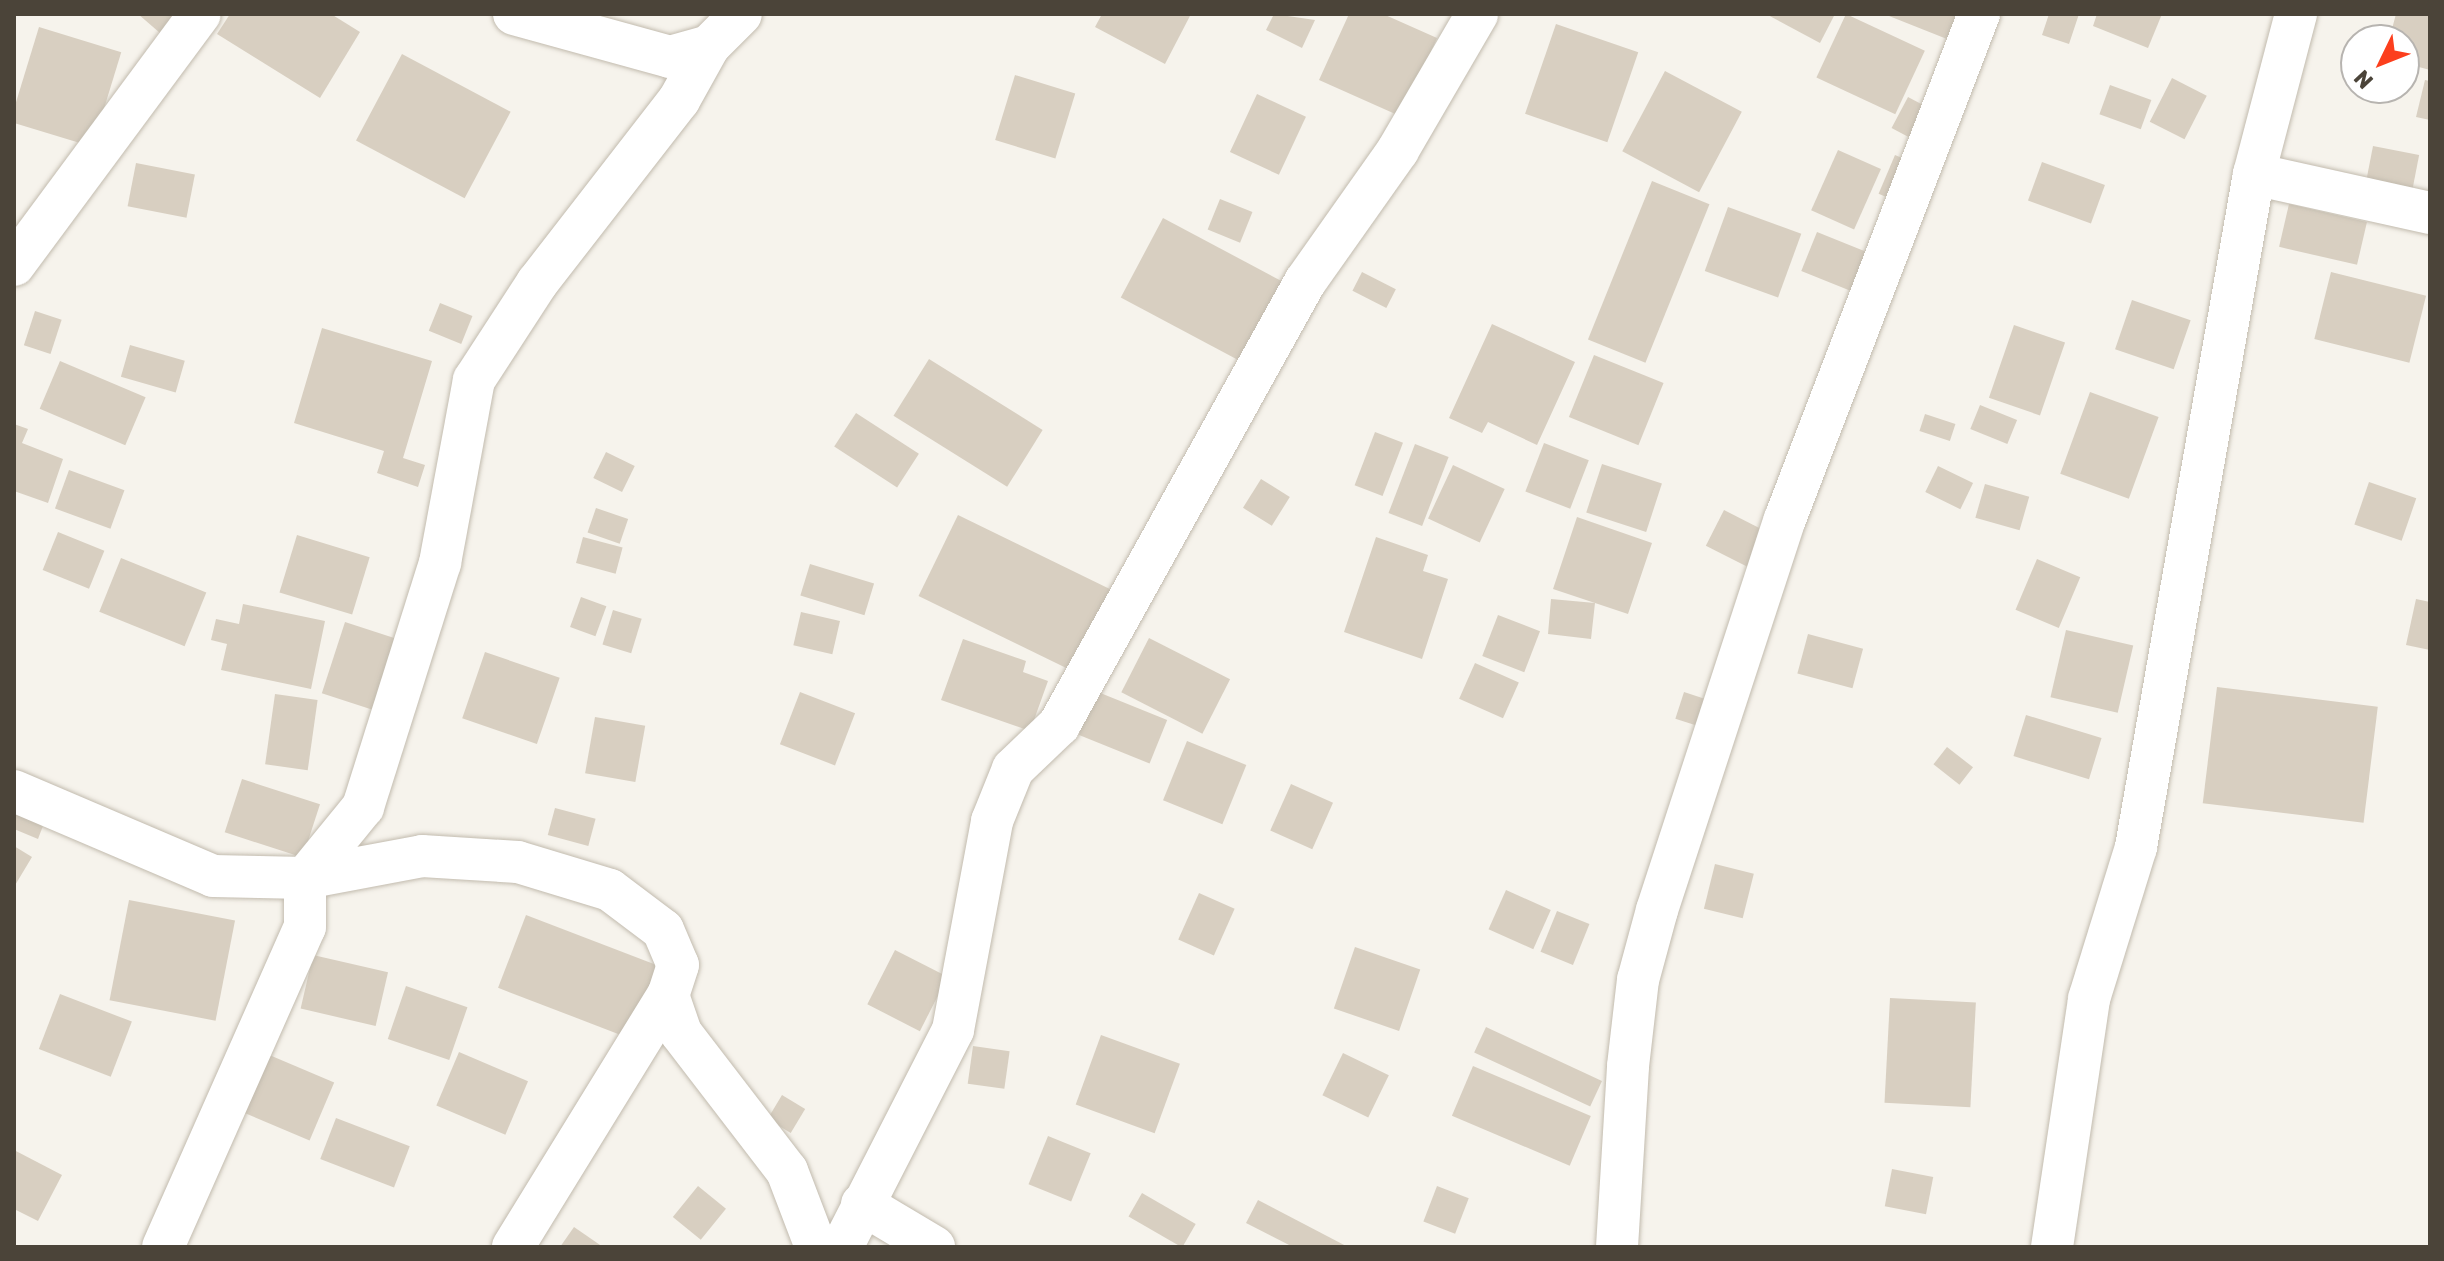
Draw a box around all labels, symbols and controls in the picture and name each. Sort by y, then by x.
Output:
north arrow [2340,24,2420,104]
text: N [2348,64,2379,94]

